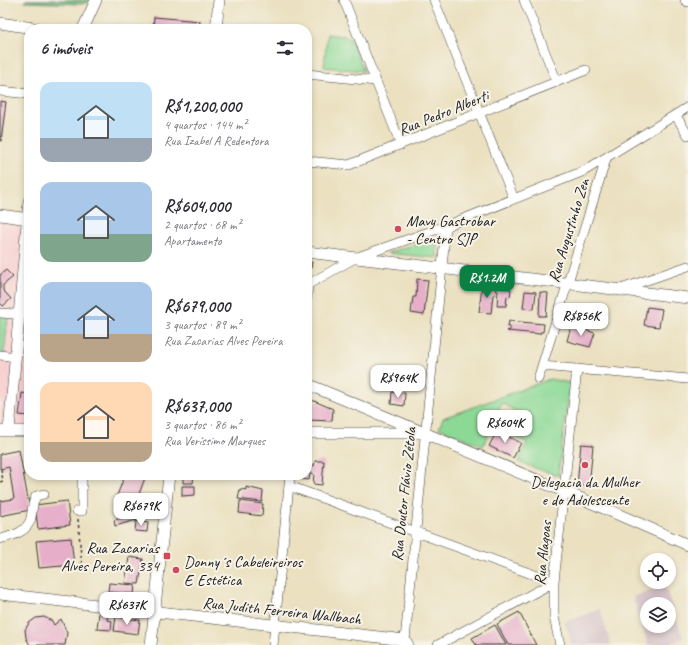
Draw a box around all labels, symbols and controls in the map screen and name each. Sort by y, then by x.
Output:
icon: filters [274,37,296,59]
text: 6 imóveis [40,38,92,59]
street label: Rua Pedro Alberti [395,85,493,140]
text: R$1,200,000 [164,96,241,117]
icon: home [72,98,120,146]
text: 4 quartos · 144 m² [164,117,247,133]
text: Rua Izabel A Redentora [164,133,269,149]
street label: Rua Augustinho Zen [544,175,594,285]
text: R$604,000 [164,196,231,217]
icon: home [72,198,120,246]
place label: Mavy Gastrobar - Centro SJP [406,211,497,249]
text: 2 quartos · 68 m² [164,217,241,233]
marker: Mavy Gastrobar - Centro SJP [393,224,403,234]
text: Apartamento [164,233,222,249]
pin: R$1.2M [454,265,520,299]
text: R$1.2M [469,270,505,286]
text: R$679,000 [164,296,230,317]
icon: home [72,298,120,346]
pin: R$856K [548,303,614,337]
text: R$856K [562,308,600,324]
text: 3 quartos · 89 m² [164,317,241,333]
text: Rua Zacarias Alves Pereira [164,333,283,349]
pin: R$964K [365,365,431,399]
text: R$964K [379,370,417,386]
text: R$637,000 [164,396,230,417]
icon: home [72,398,120,446]
pin: R$604K [472,410,538,444]
text: R$604K [486,415,524,431]
text: 3 quartos · 86 m² [164,417,241,433]
street label: Rua Doutor Flávio Zétola [387,425,421,562]
text: Rua Veríssimo Marques [164,433,265,449]
marker: Delegacia da Mulher e do Adolescente [580,460,590,470]
place label: Delegacia da Mulher e do Adolescente [530,472,642,510]
pin: R$679K [108,493,174,527]
text: R$679K [122,498,160,514]
street label: Rua Alagoas [530,518,556,586]
place label: Rua Zacarias Alves Pereira, 334 [61,538,161,576]
marker: Rua Zacarias Alves Pereira, 334 [162,551,172,561]
place label: Donny´s Cabeleireiros E Estética [184,552,304,590]
map controls [640,553,676,633]
button: locate [640,553,676,589]
marker: Donny´s Cabeleireiros E Estética [171,565,181,575]
pin: R$637K [94,592,160,626]
street label: Rua Judith Ferreira Wallbach [202,593,363,629]
text: R$637K [108,597,146,613]
button: layers [640,597,676,633]

